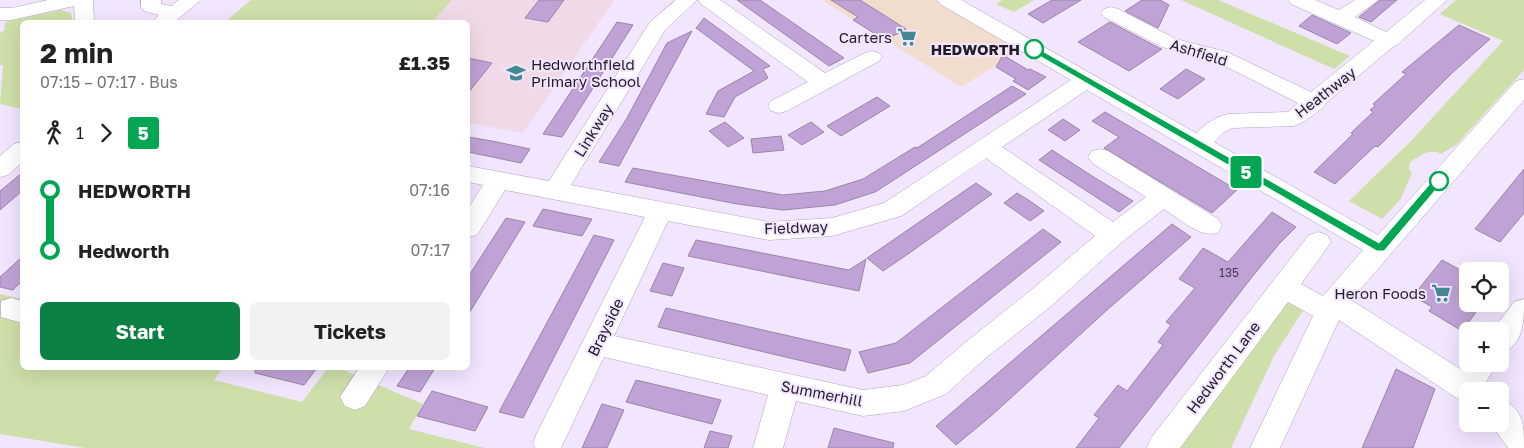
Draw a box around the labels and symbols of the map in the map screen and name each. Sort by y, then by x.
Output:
supermarket icon: Carters [896,26,918,48]
place label: Carters [839,28,892,46]
street label: Ashfield [1168,35,1230,69]
marker: HEDWORTH [1024,39,1044,59]
place label: HEDWORTH [931,40,1020,58]
place label: Hedworthfield Primary School [531,55,641,90]
school or university icon: Hedworthfield Primary School [505,62,527,84]
street label: Heathway [1291,62,1359,121]
street label: Linkway [570,100,617,160]
line badge: 5 [1230,156,1262,188]
unlabelled marker [1429,171,1449,191]
street label: Fieldway [764,217,829,237]
house number: 135 [1219,265,1239,280]
supermarket icon: Heron Foods [1430,282,1452,304]
place label: Heron Foods [1334,284,1426,302]
street label: Brayside [583,295,627,359]
street label: Hedworth Lane [1183,317,1264,417]
street label: Summerhill [780,376,864,410]

